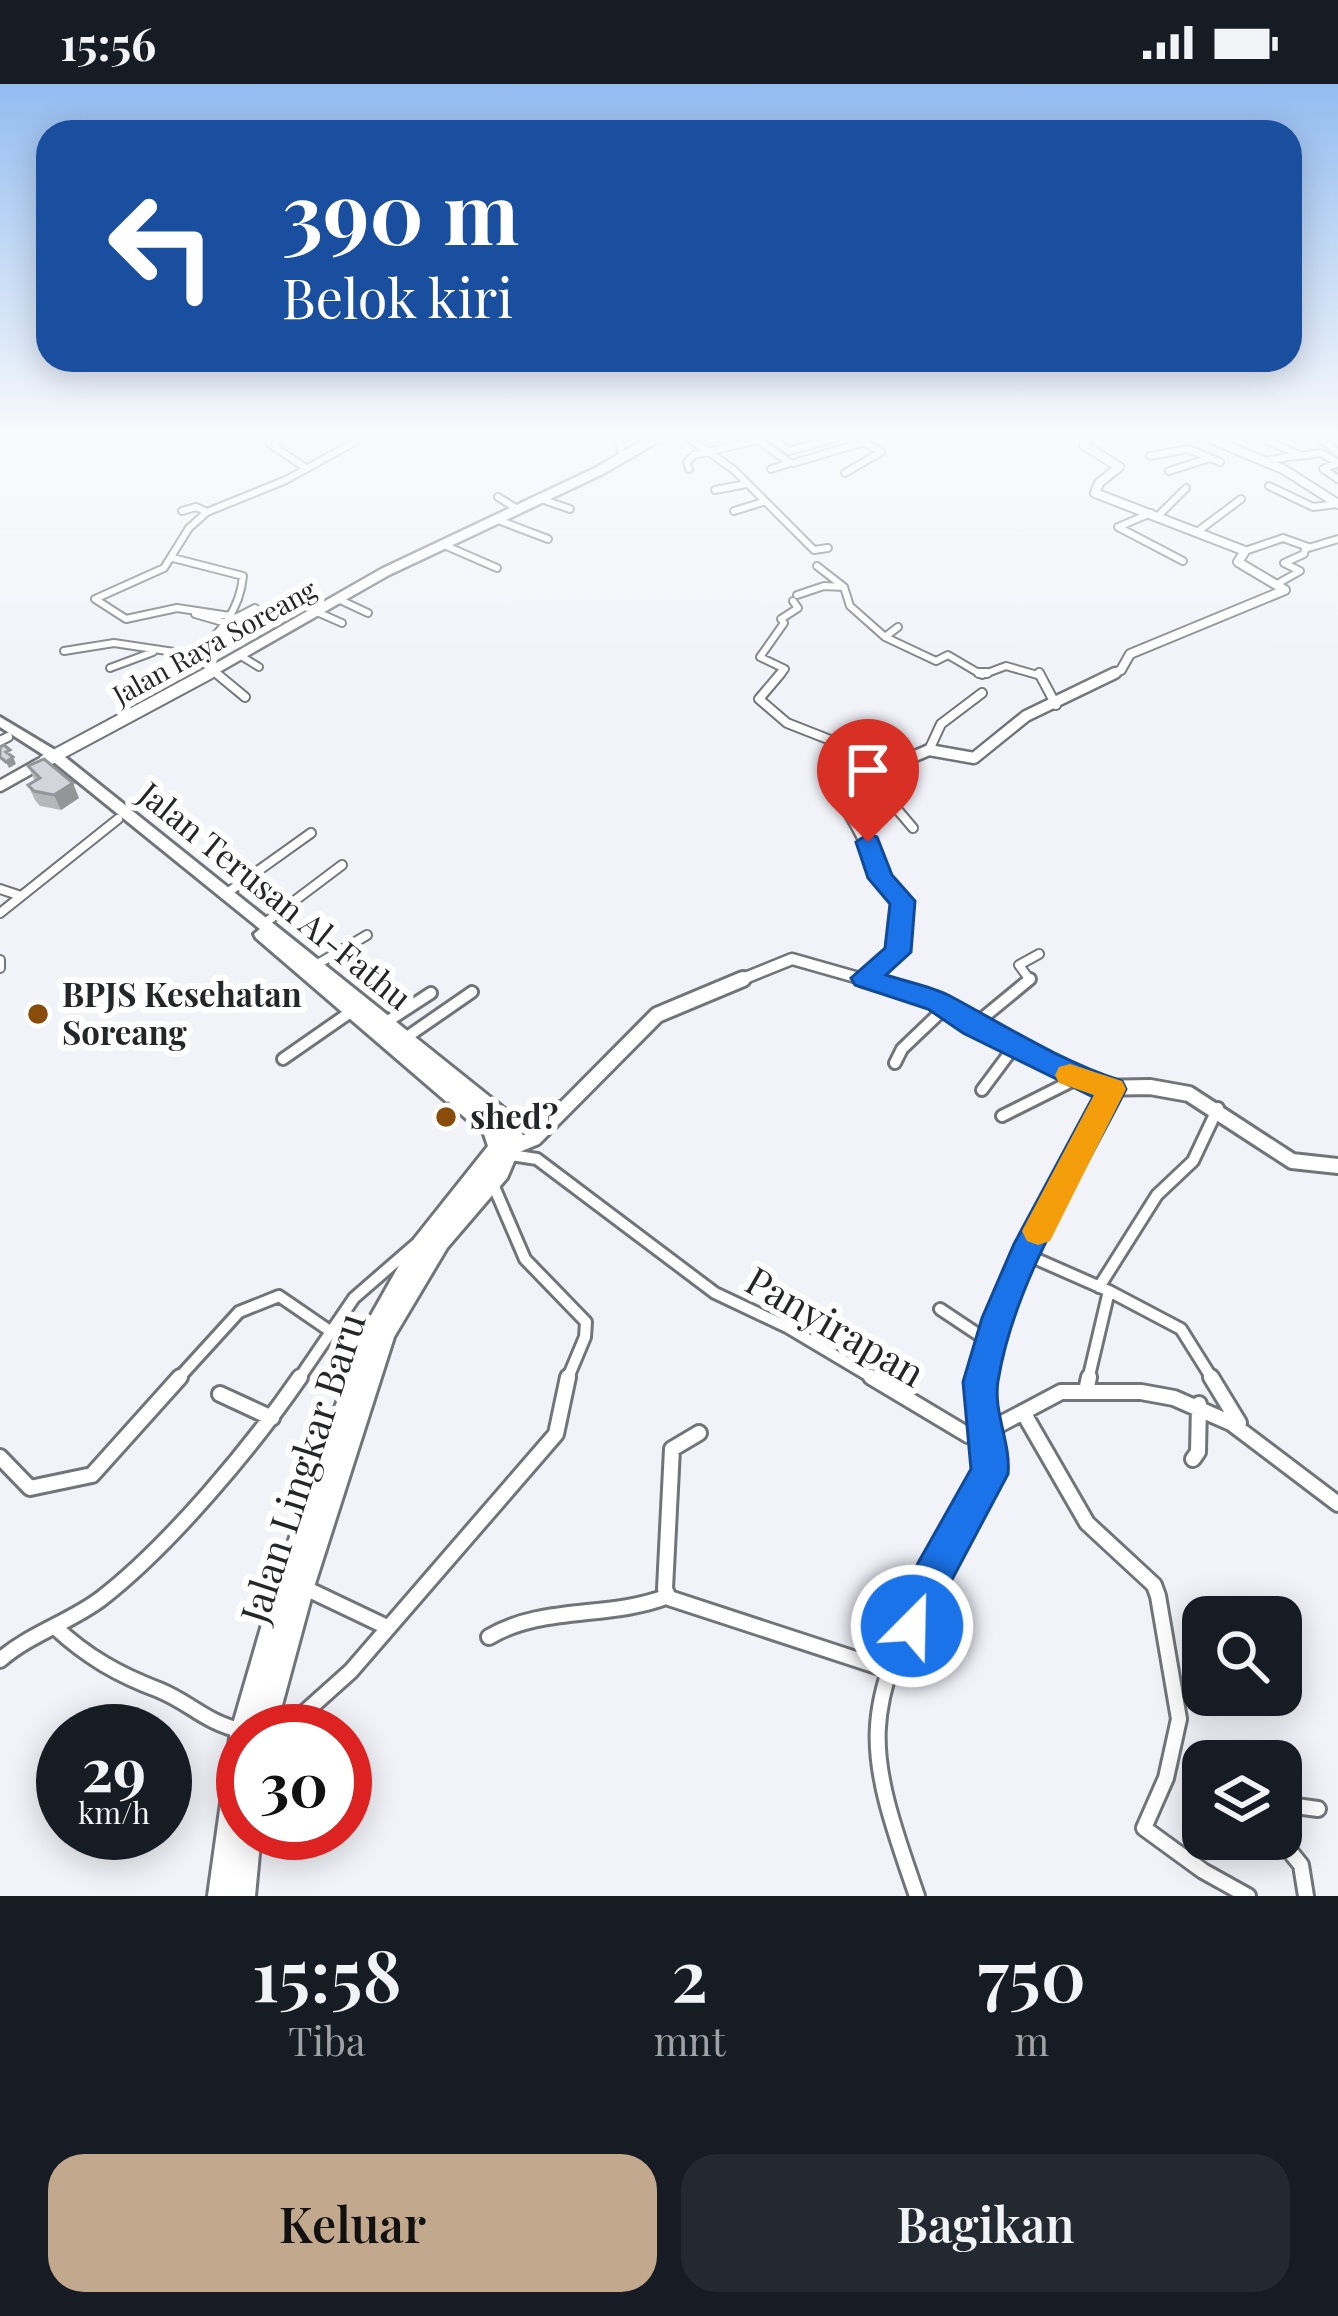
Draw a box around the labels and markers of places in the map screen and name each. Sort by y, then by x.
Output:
pin [817,719,919,842]
place label: BPJS Kesehatan Soreang [62,971,302,1053]
marker: BPJS Kesehatan Soreang [25,1001,51,1027]
place label: shed? [470,1093,558,1137]
marker: shed? [433,1104,459,1130]

